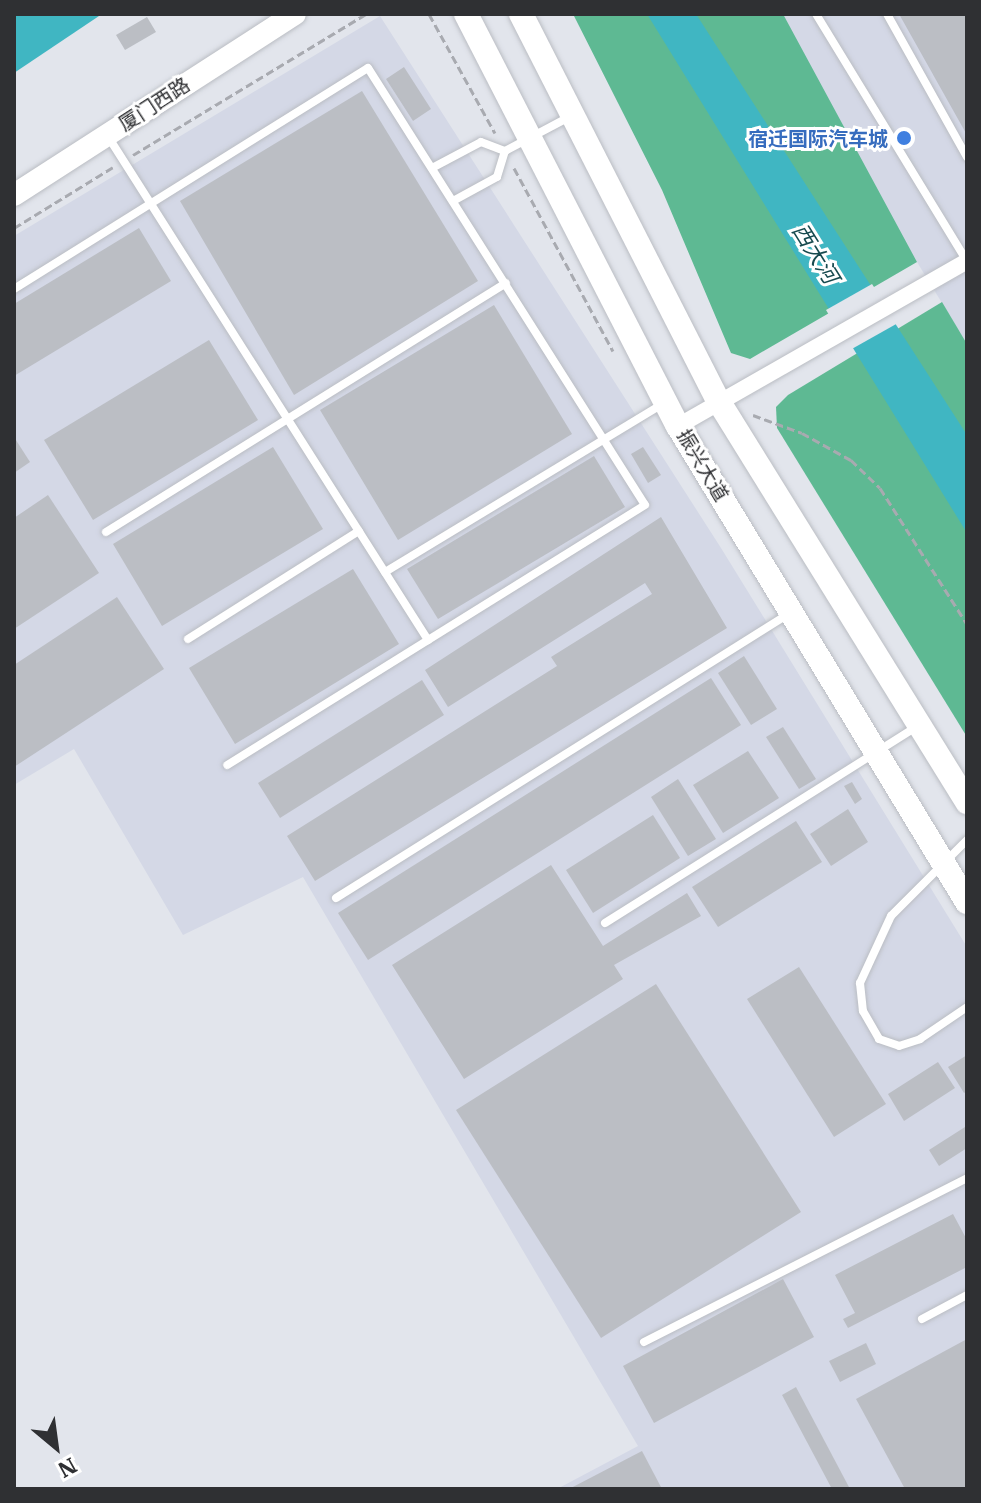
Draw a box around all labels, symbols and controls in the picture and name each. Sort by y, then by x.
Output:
street label: 厦门西路 [114,72,194,136]
place label: 宿迁国际汽车城 [748,126,888,150]
marker: 宿迁国际汽车城 [895,129,913,147]
water label: 西大河 [787,218,845,288]
street label: 振兴大道 [672,425,734,505]
north arrow [16,1407,96,1487]
text: N [53,1452,83,1485]

